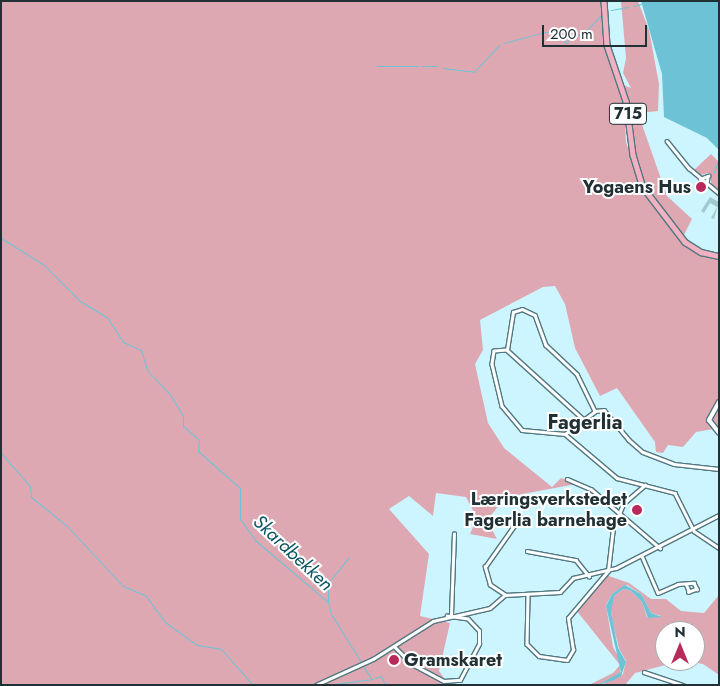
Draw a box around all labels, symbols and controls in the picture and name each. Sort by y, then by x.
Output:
scale bar [545,15,650,47]
text: 200 m [550,23,593,45]
road number: 715 [608,100,648,128]
place label: Yogaens Hus [583,176,691,198]
marker: Yogaens Hus [695,181,707,193]
district label: Fagerlia [548,410,622,434]
place label: Læringsverkstedet Fagerlia barnehage [464,489,627,532]
marker: Læringsverkstedet Fagerlia barnehage [631,504,643,516]
water label: Skardbekken [248,510,338,596]
north arrow [655,621,705,671]
text: N [674,622,686,642]
place label: Gramskaret [404,649,502,671]
marker: Gramskaret [388,654,400,666]

